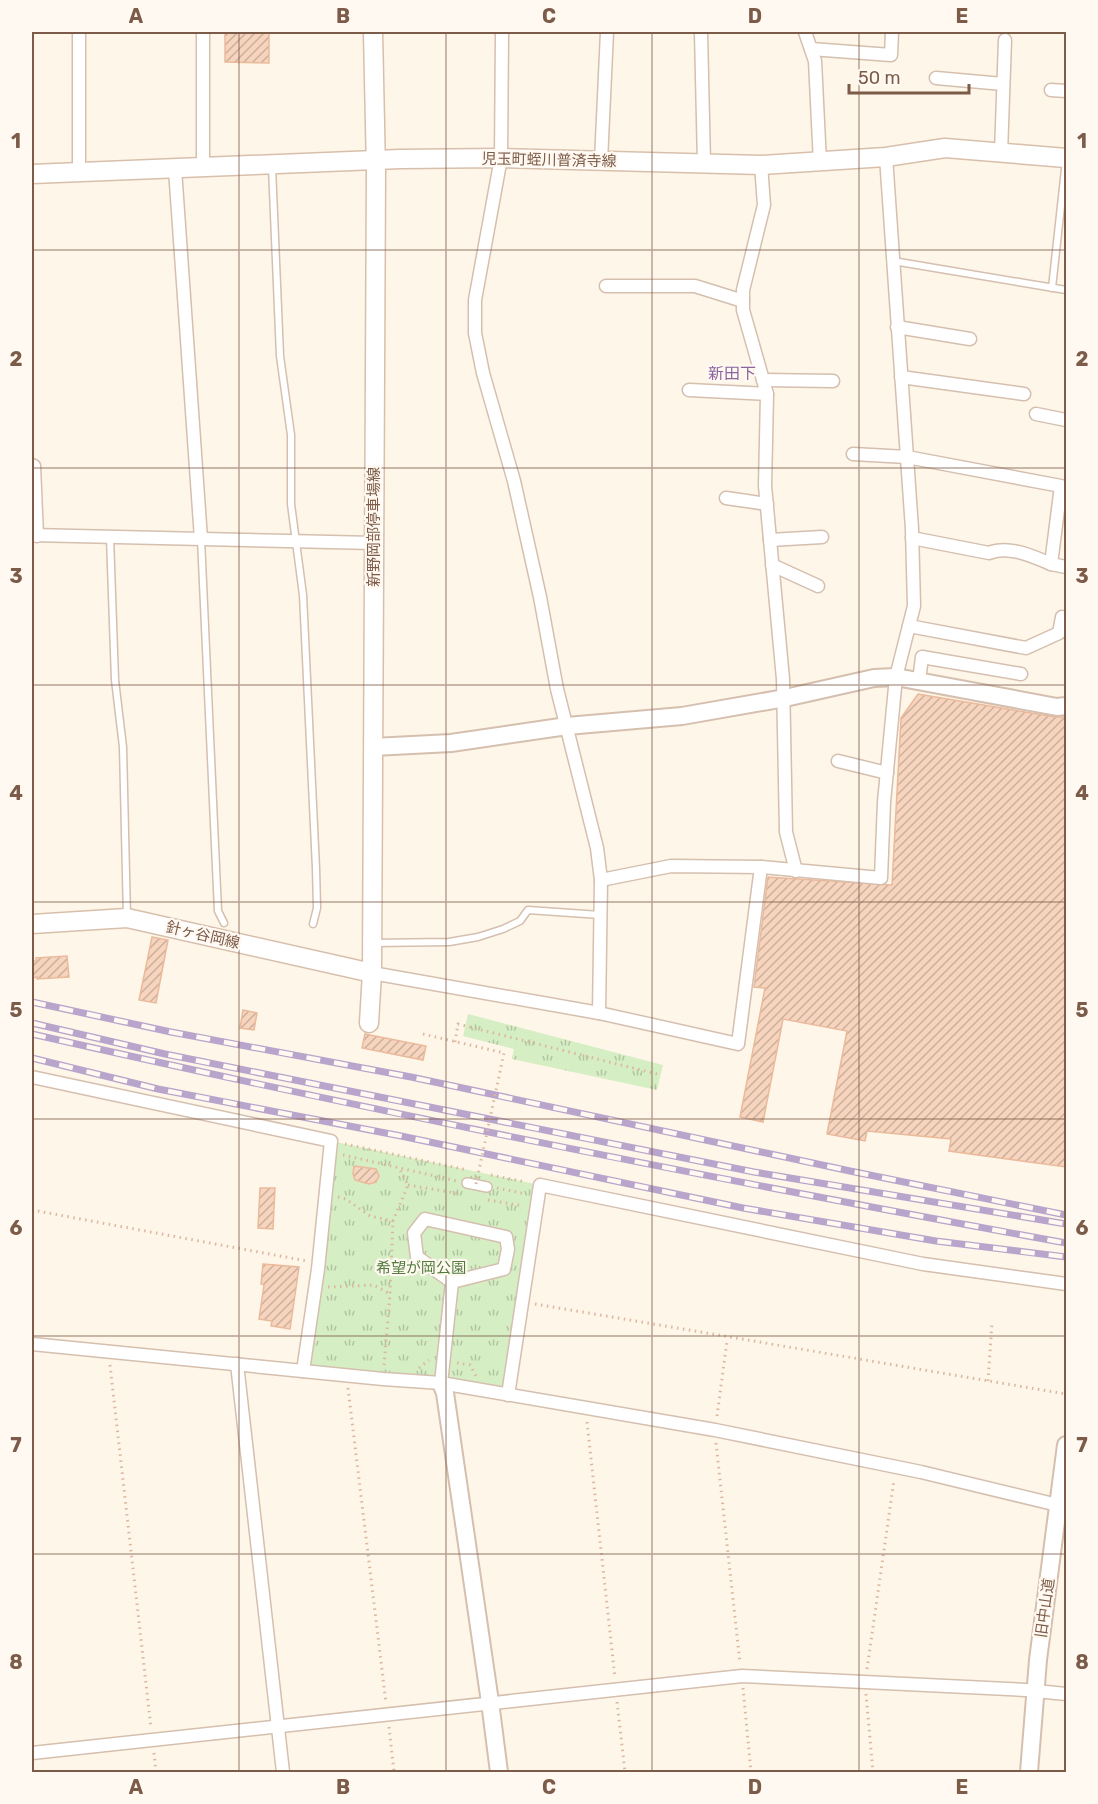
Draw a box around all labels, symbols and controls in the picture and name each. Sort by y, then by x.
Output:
text: A [129,4,144,28]
text: B [336,4,350,28]
text: C [542,4,556,28]
text: D [748,4,762,28]
text: E [956,4,968,28]
scale bar [849,57,969,95]
text: 50 m [858,67,901,89]
text: 1 [11,129,21,153]
text: 1 [1077,129,1087,153]
street label: 児玉町蛭川普済寺線 [481,150,617,170]
text: 2 [10,347,23,371]
text: 2 [1076,347,1089,371]
district label: 新田下 [708,364,756,383]
street label: 新野岡部停車場線 [365,467,383,587]
text: 3 [9,564,23,588]
text: 3 [1075,564,1089,588]
text: 4 [9,781,23,805]
text: 4 [1075,781,1089,805]
street label: 針ヶ谷岡線 [164,918,242,952]
text: 5 [10,998,23,1022]
text: 5 [1076,998,1089,1022]
text: 6 [9,1216,23,1240]
text: 6 [1075,1216,1089,1240]
park label: 希望が岡公園 [376,1259,466,1277]
text: 7 [10,1433,22,1457]
text: 7 [1076,1433,1088,1457]
street label: 旧中山道 [1032,1577,1058,1639]
text: 8 [9,1650,23,1674]
text: 8 [1075,1650,1089,1674]
text: A [129,1775,144,1799]
text: B [336,1775,350,1799]
text: C [542,1775,556,1799]
text: D [748,1775,762,1799]
text: E [956,1775,968,1799]

